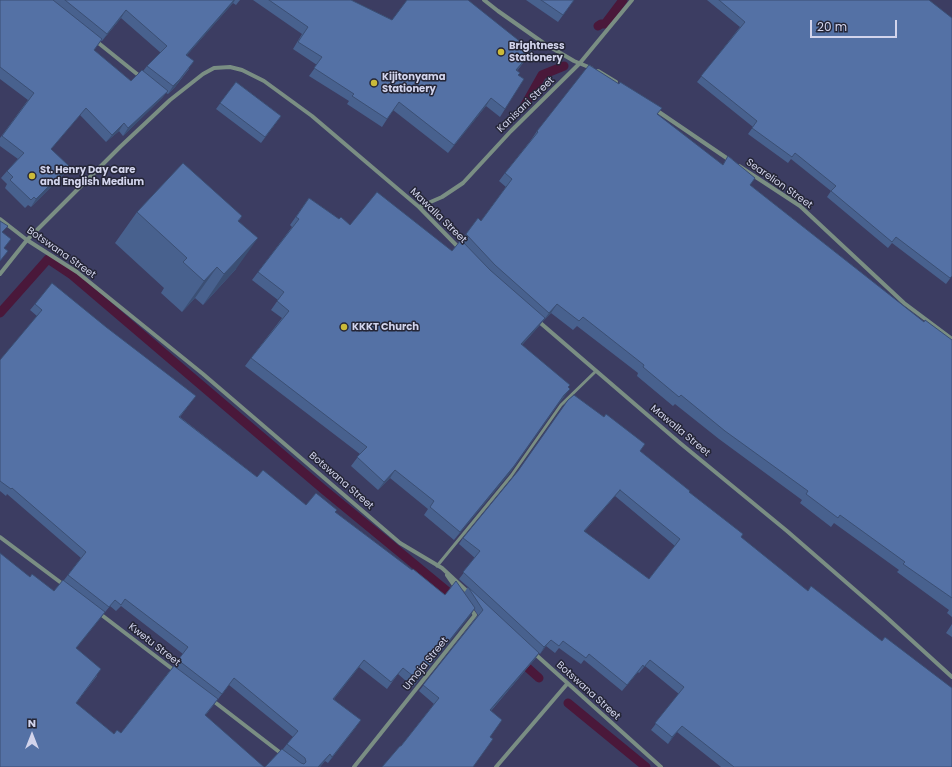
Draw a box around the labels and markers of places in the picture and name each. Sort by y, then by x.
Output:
place label: Brightness Stationery [509,40,564,64]
marker: Brightness Stationery [496,47,506,57]
place label: Kijitonyama Stationery [382,71,445,94]
marker: Kijitonyama Stationery [369,78,379,88]
place label: St. Henry Day Care and English Medium [40,164,144,188]
marker: St. Henry Day Care and English Medium [27,171,37,181]
place label: KKKT Church [352,321,419,333]
marker: KKKT Church [339,322,349,332]

